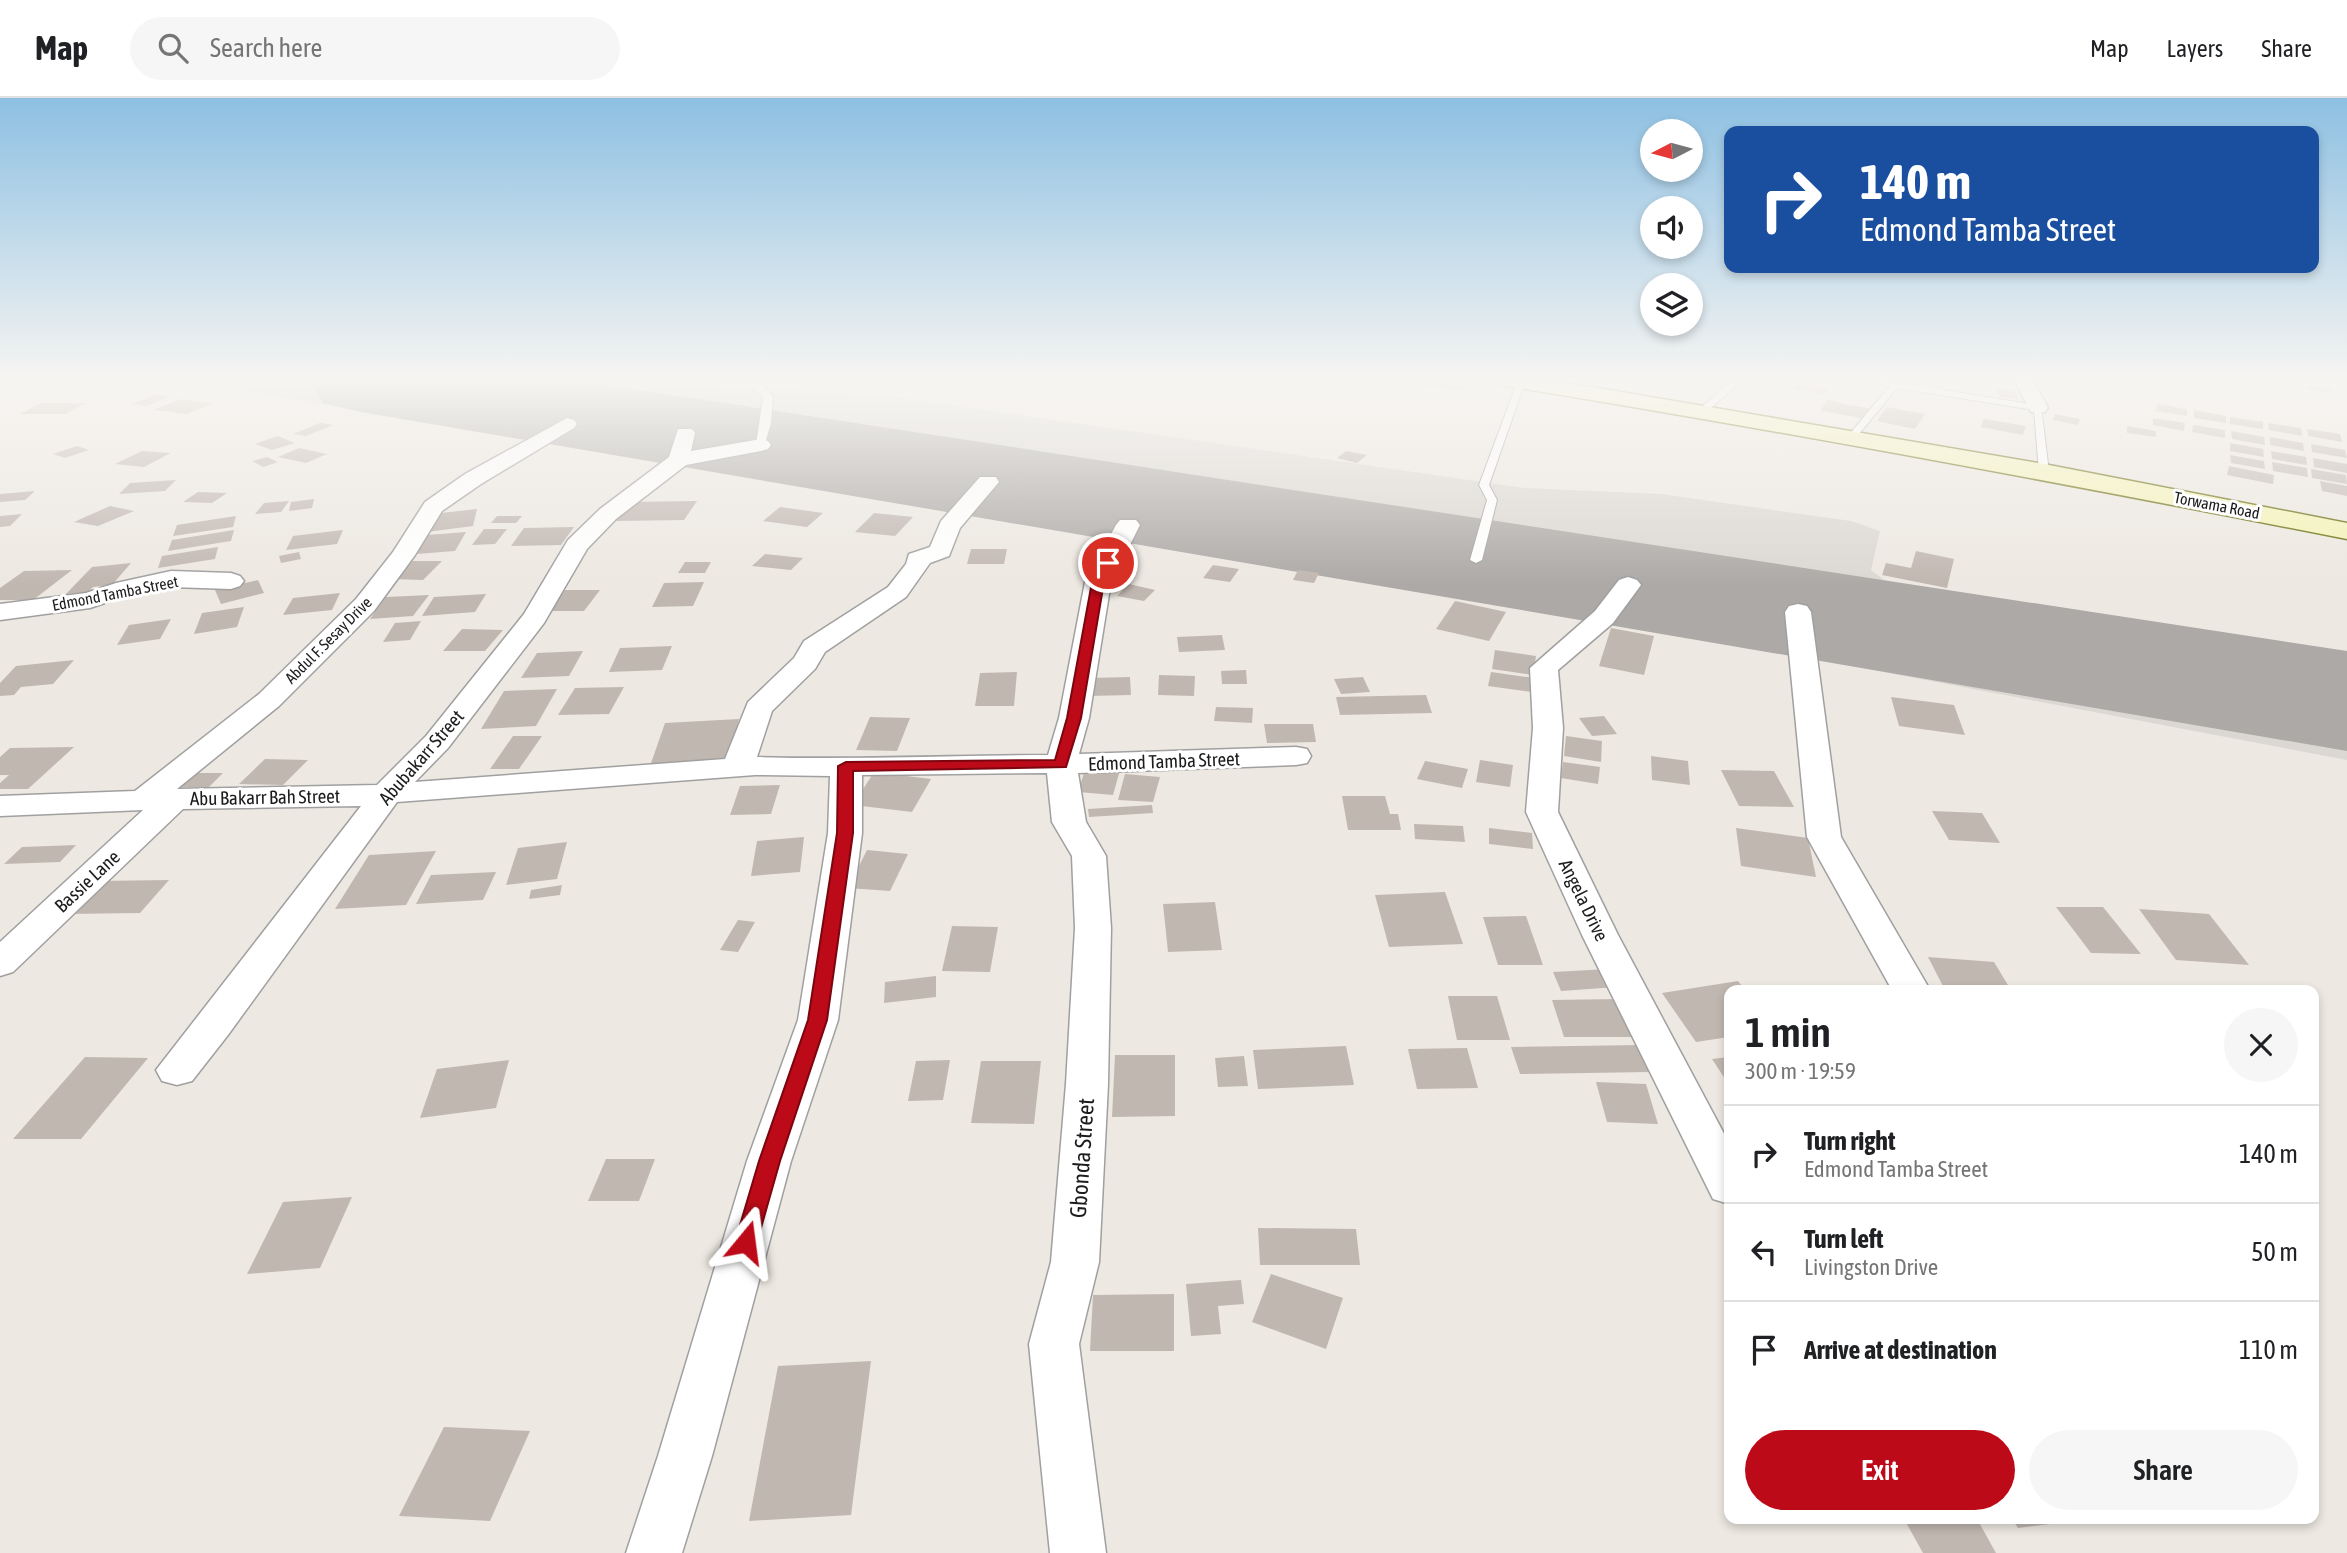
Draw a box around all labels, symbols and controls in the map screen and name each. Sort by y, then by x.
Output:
search box [130,17,620,80]
text: Map [35,29,88,67]
icon: search [154,29,192,67]
text: Search here [210,33,322,63]
text: Map [2090,35,2129,62]
text: Layers [2167,35,2223,62]
text: Share [2261,35,2312,62]
north arrow [1640,119,1703,182]
map controls [1640,119,1703,336]
text: 140 m [1860,153,1971,209]
icon: right [1745,154,1836,245]
button: sound [1640,196,1703,259]
text: Edmond Tamba Street [1860,211,2116,248]
button: layers [1640,273,1703,336]
street label: Torwama Road [2173,488,2261,522]
pin [1078,533,1138,593]
icon: arrive [1089,544,1127,582]
street label: Edmond Tamba Street [50,572,180,614]
street label: Abdul F. Sesay Drive [281,593,376,688]
street label: Abubakarr Street [374,705,468,809]
street label: Edmond Tamba Street [1088,747,1240,775]
street label: Abu Bakarr Bah Street [190,785,340,809]
street label: Bassie Lane [50,845,124,917]
street label: Angela Drive [1555,855,1613,945]
text: 1 min [1745,1008,1831,1056]
button: close [2224,1008,2298,1082]
text: 300 m · 19:59 [1745,1058,1856,1084]
street label: Gbonda Street [1065,1097,1099,1219]
text: Turn right [1804,1126,1895,1156]
icon: right [1745,1135,1783,1173]
text: 140 m [2239,1139,2298,1169]
text: Edmond Tamba Street [1804,1156,1988,1182]
position arrow [709,1205,783,1279]
text: Turn left [1804,1224,1884,1254]
icon: left [1745,1233,1783,1271]
text: 50 m [2251,1237,2298,1267]
text: Livingston Drive [1804,1254,1938,1280]
icon: arrive [1745,1331,1783,1369]
text: Arrive at destination [1804,1335,1997,1365]
text: 110 m [2239,1335,2298,1365]
button: Exit [1745,1430,2015,1510]
button: Share [2029,1430,2298,1510]

